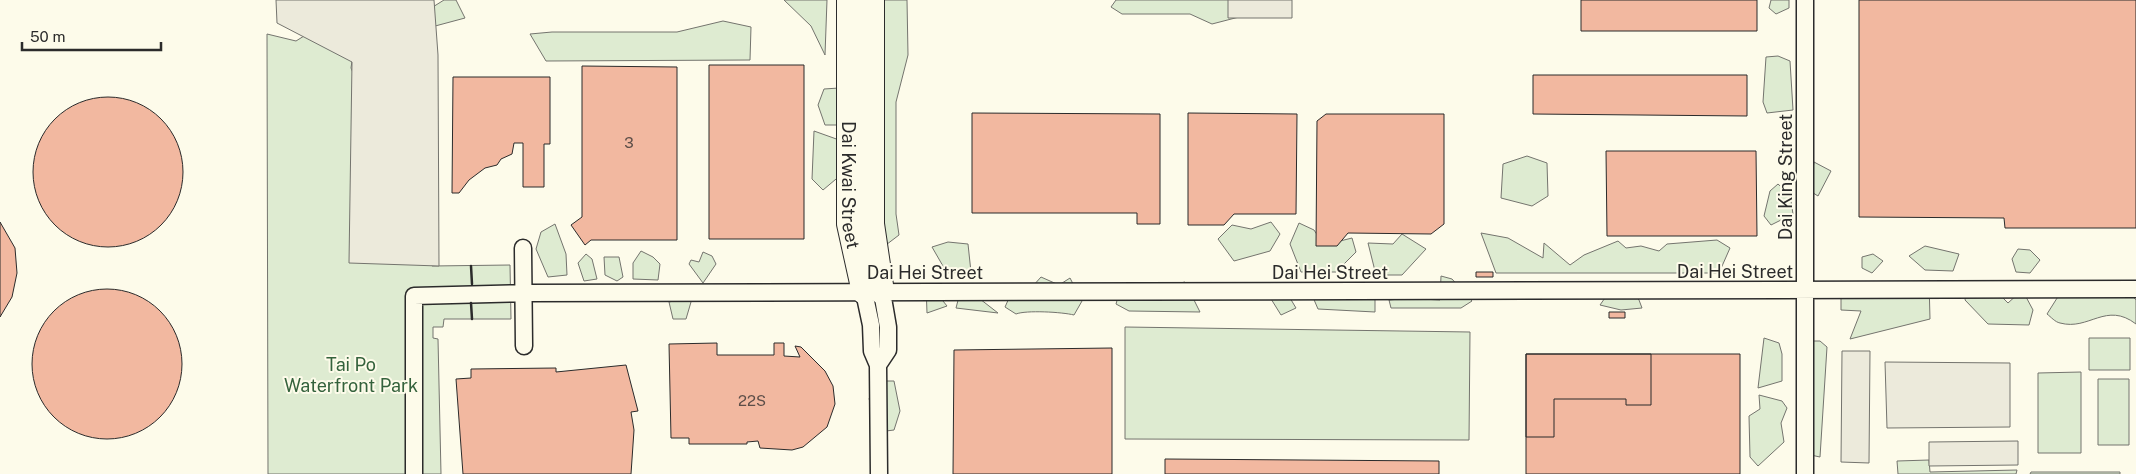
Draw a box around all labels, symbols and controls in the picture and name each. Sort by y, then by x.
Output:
scale bar [22,20,161,52]
text: 50 m [30,28,65,45]
street label: Dai King Street [1775,114,1796,240]
street label: Dai Kwai Street [838,121,865,251]
house number: 3 [624,134,634,151]
street label: Dai Hei Street [1677,261,1793,282]
street label: Dai Hei Street [867,262,983,283]
street label: Dai Hei Street [1272,262,1388,283]
park label: Tai Po Waterfront Park [284,354,418,396]
house number: 22S [738,392,766,409]

